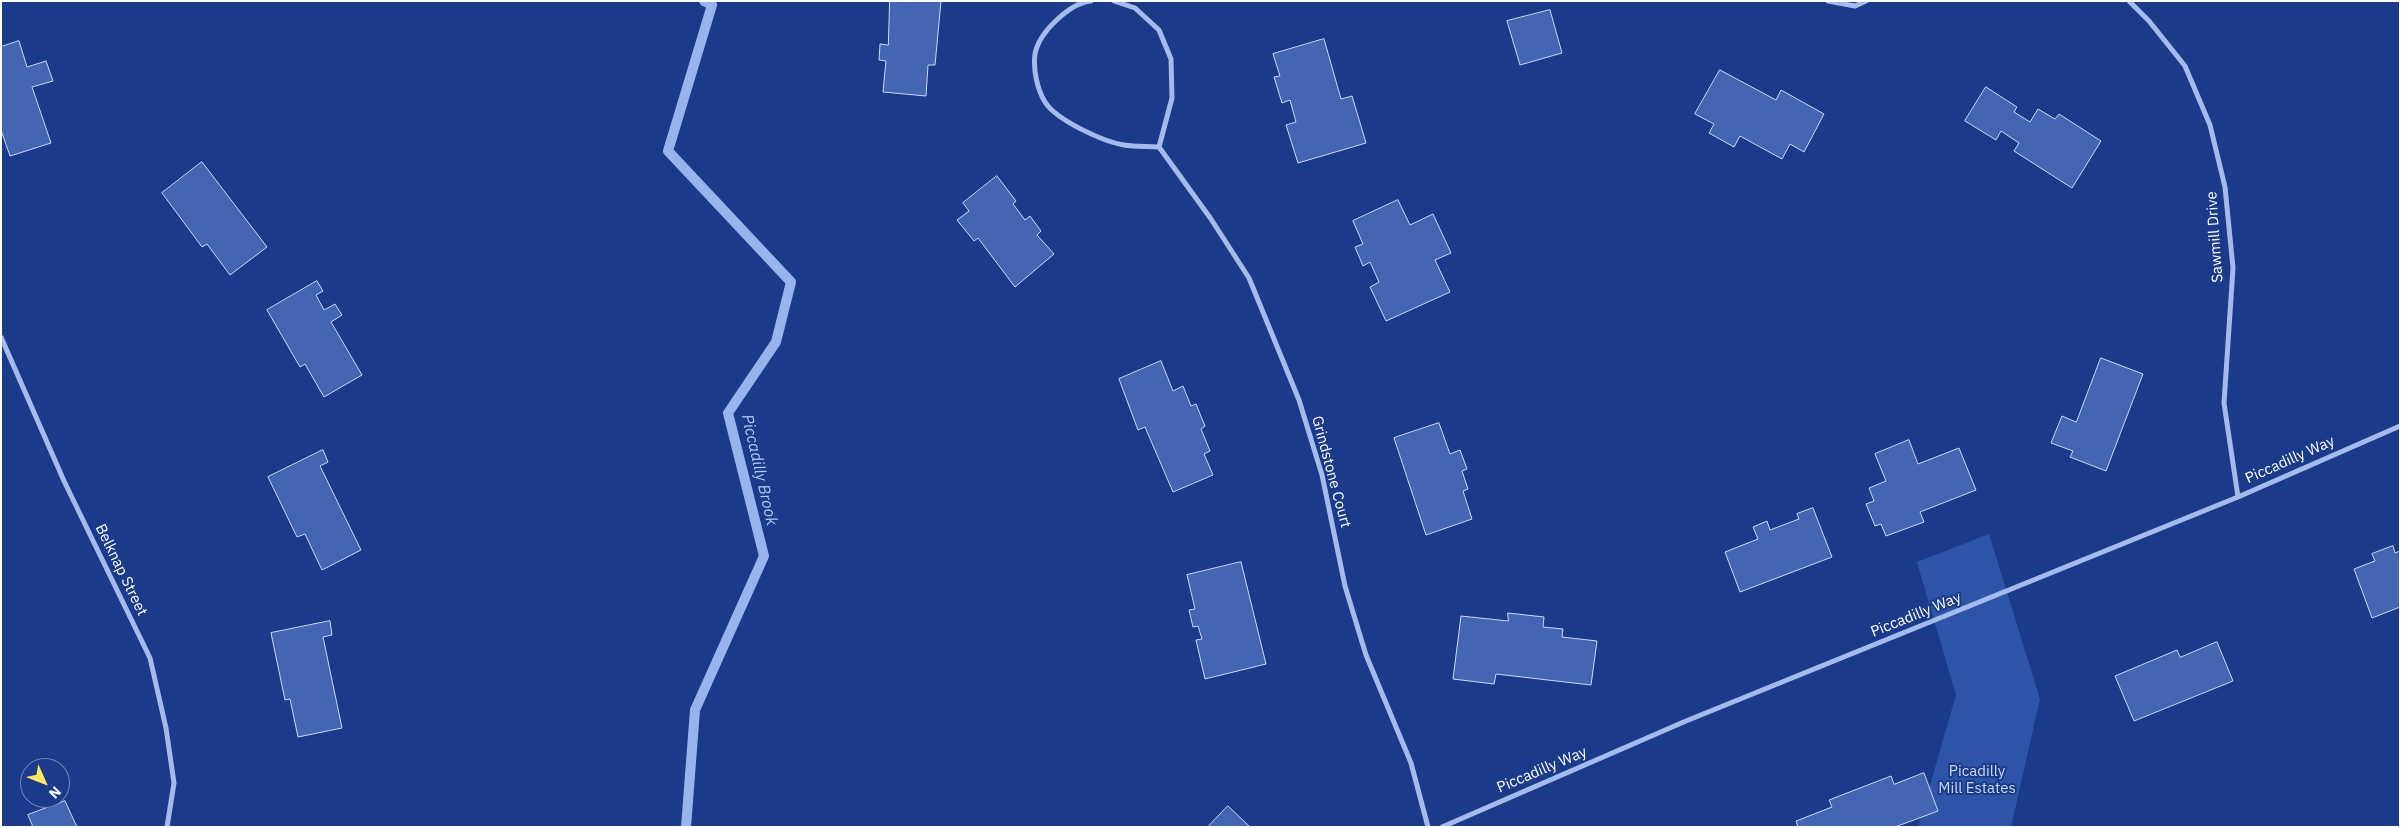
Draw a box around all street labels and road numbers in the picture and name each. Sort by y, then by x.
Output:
street label: Sawmill Drive [2203,191,2227,283]
street label: Grindstone Court [1307,414,1355,530]
street label: Piccadilly Way [2243,432,2337,488]
street label: Belknap Street [91,521,151,619]
street label: Piccadilly Way [1868,589,1964,641]
street label: Piccadilly Way [1494,743,1590,797]

